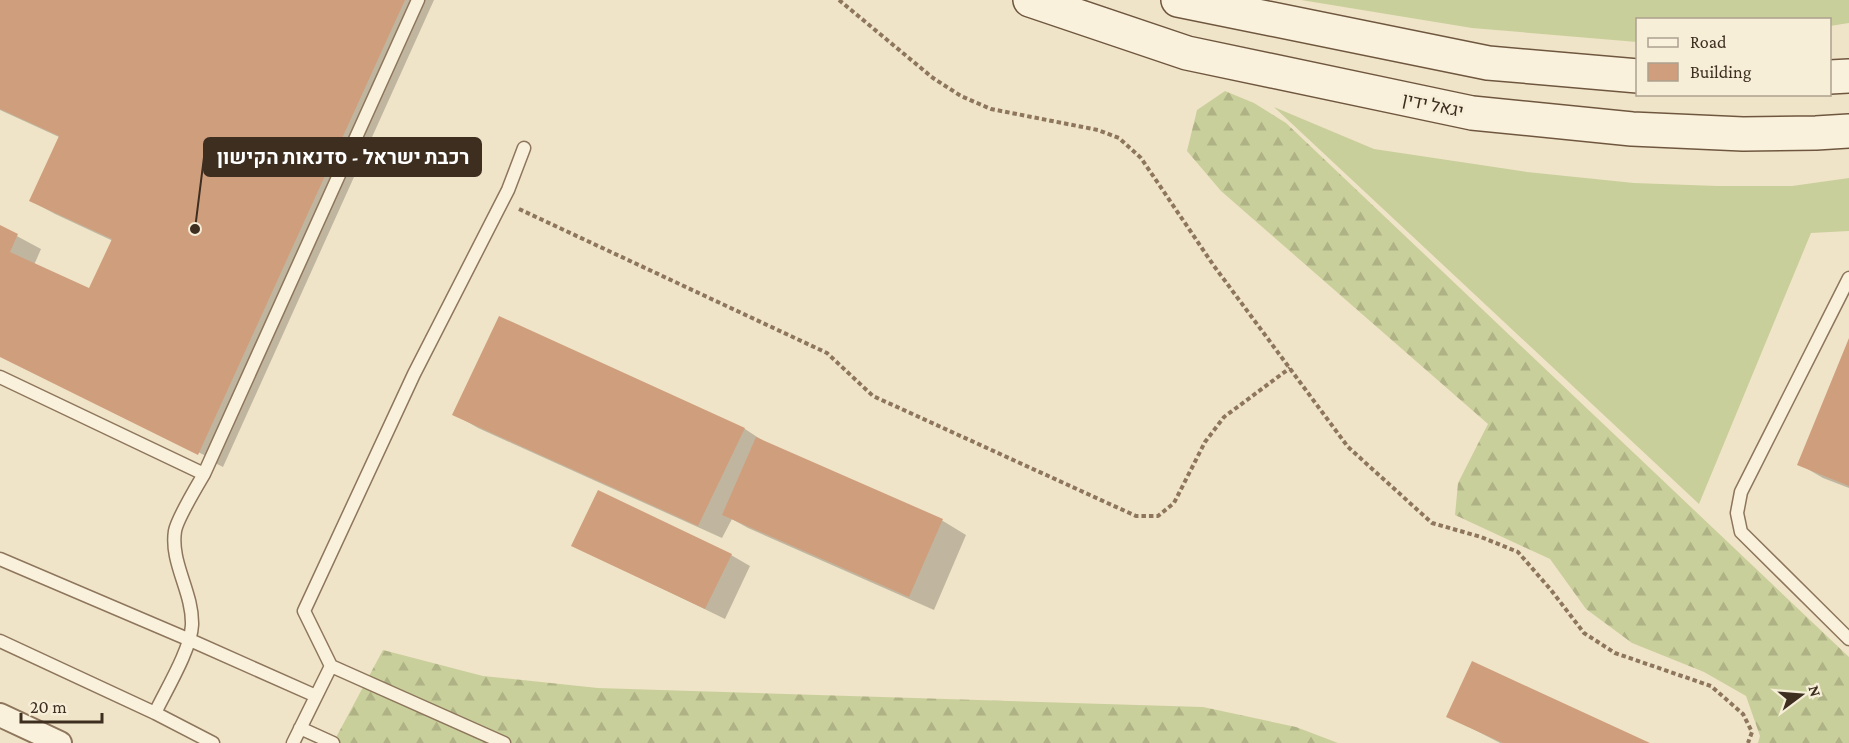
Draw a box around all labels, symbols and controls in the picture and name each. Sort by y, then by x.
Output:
legend [1636,18,1831,96]
text: Road [1690,32,1727,52]
text: Building [1690,62,1752,82]
street label: יגאל ידין [1401,89,1465,121]
callout: רכבת ישראל - סדנאות הקישון [204,138,481,176]
text: רכבת ישראל - סדנאות הקישון [217,146,469,168]
north arrow [1771,665,1831,725]
text: N [1805,683,1825,699]
scale bar [21,686,102,724]
text: 20 m [30,697,67,717]

